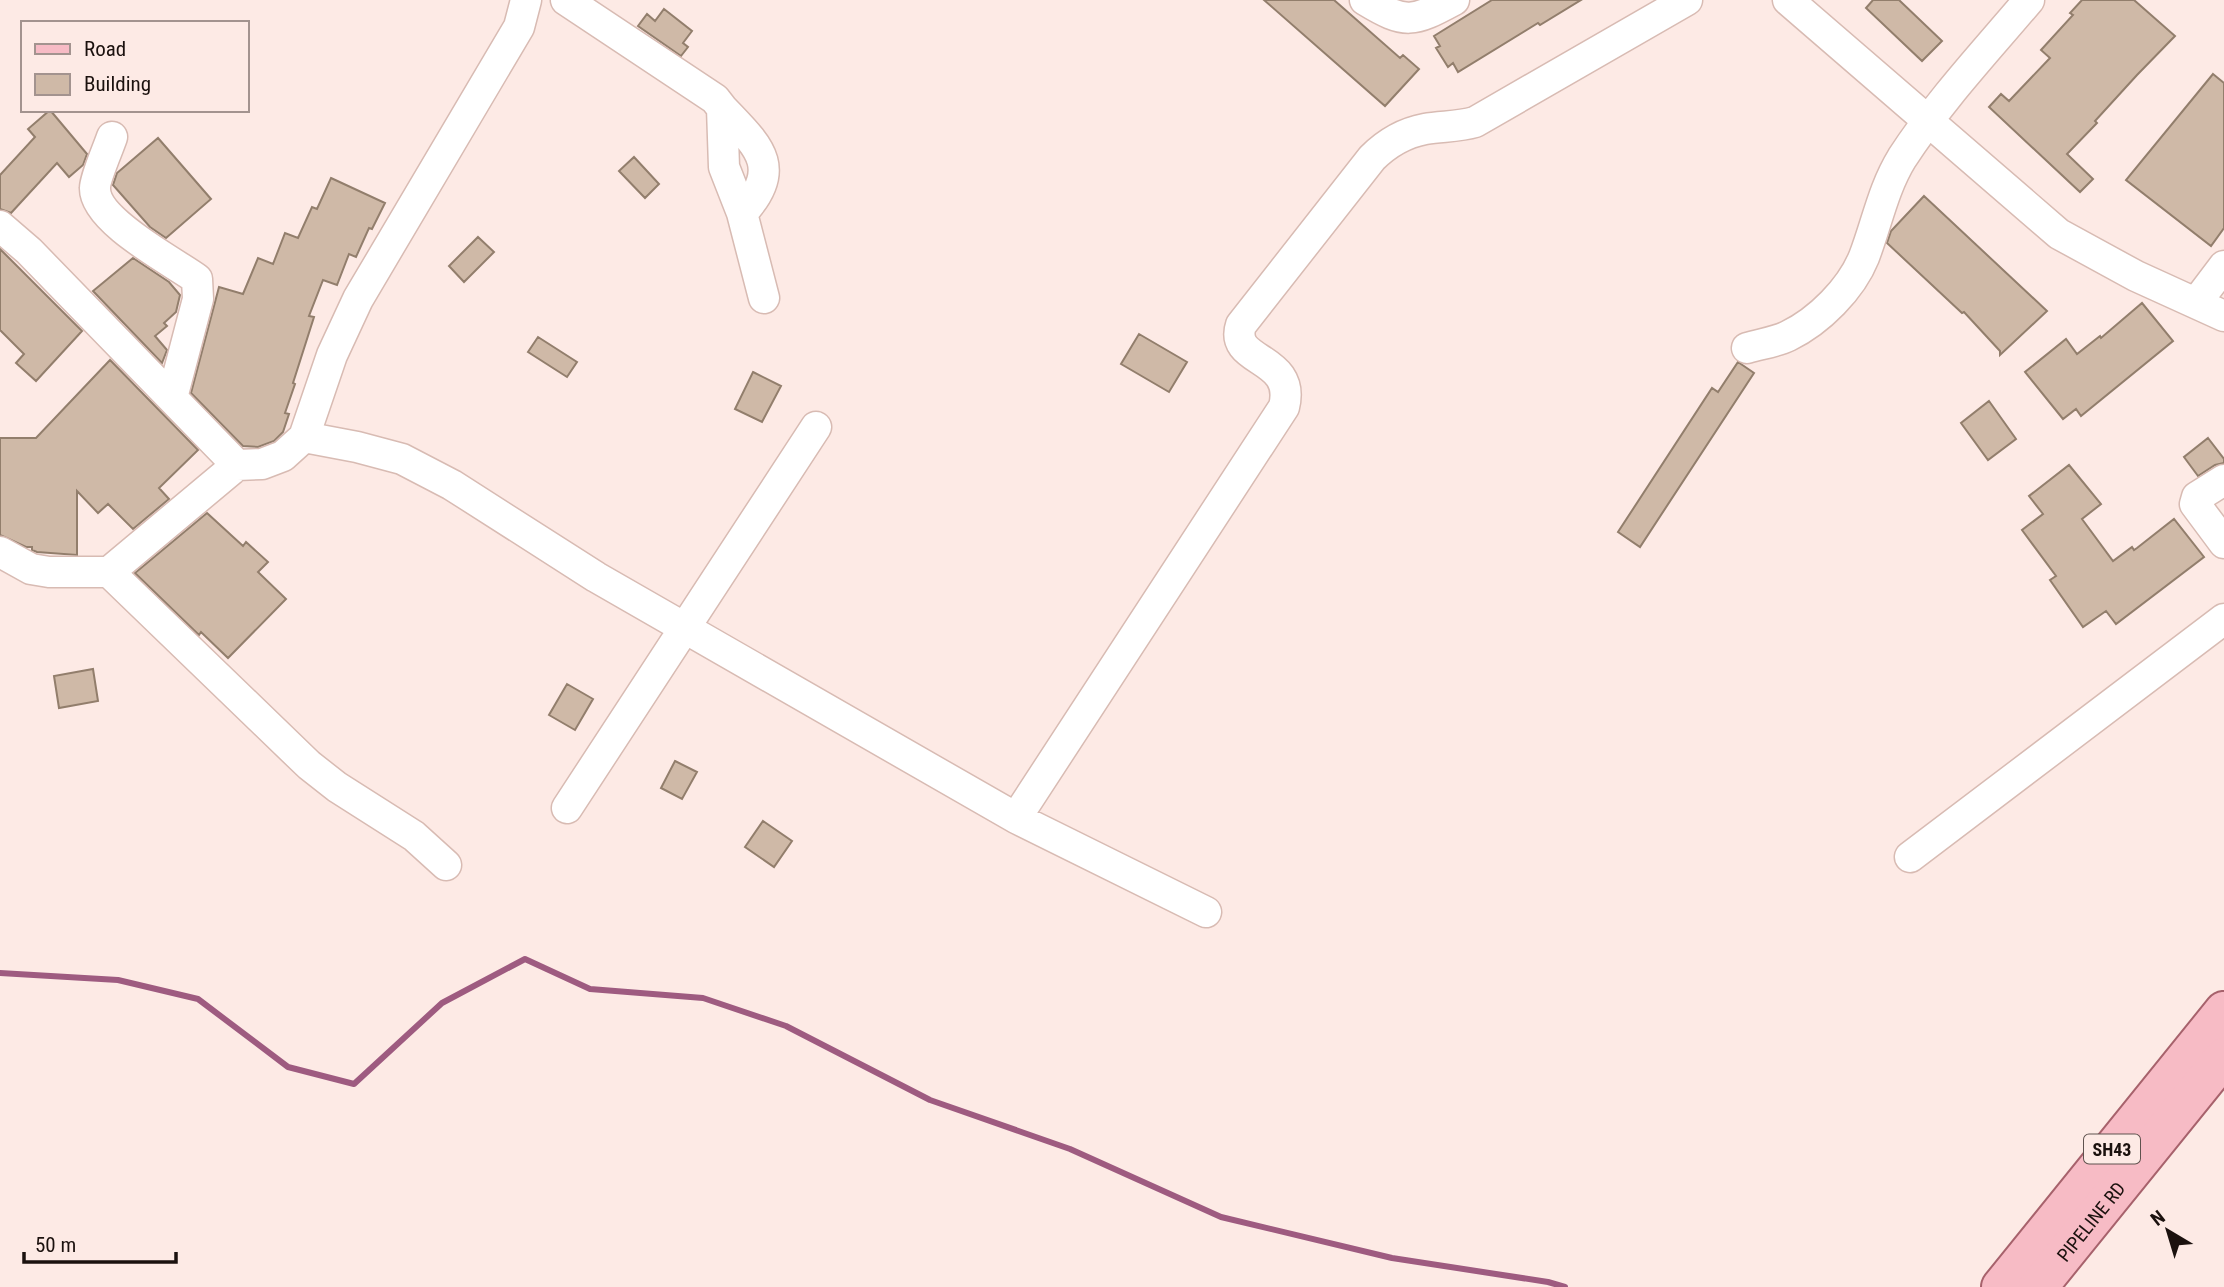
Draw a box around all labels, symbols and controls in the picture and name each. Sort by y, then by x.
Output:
legend [21,21,248,112]
text: Road [84,37,126,61]
text: Building [84,72,151,96]
road number: SH43 [2084,1134,2140,1164]
street label: PIPELINE RD [2052,1177,2130,1266]
north arrow [2133,1196,2203,1266]
text: N [2146,1205,2170,1231]
scale bar [24,1220,177,1264]
text: 50 m [35,1233,76,1257]

